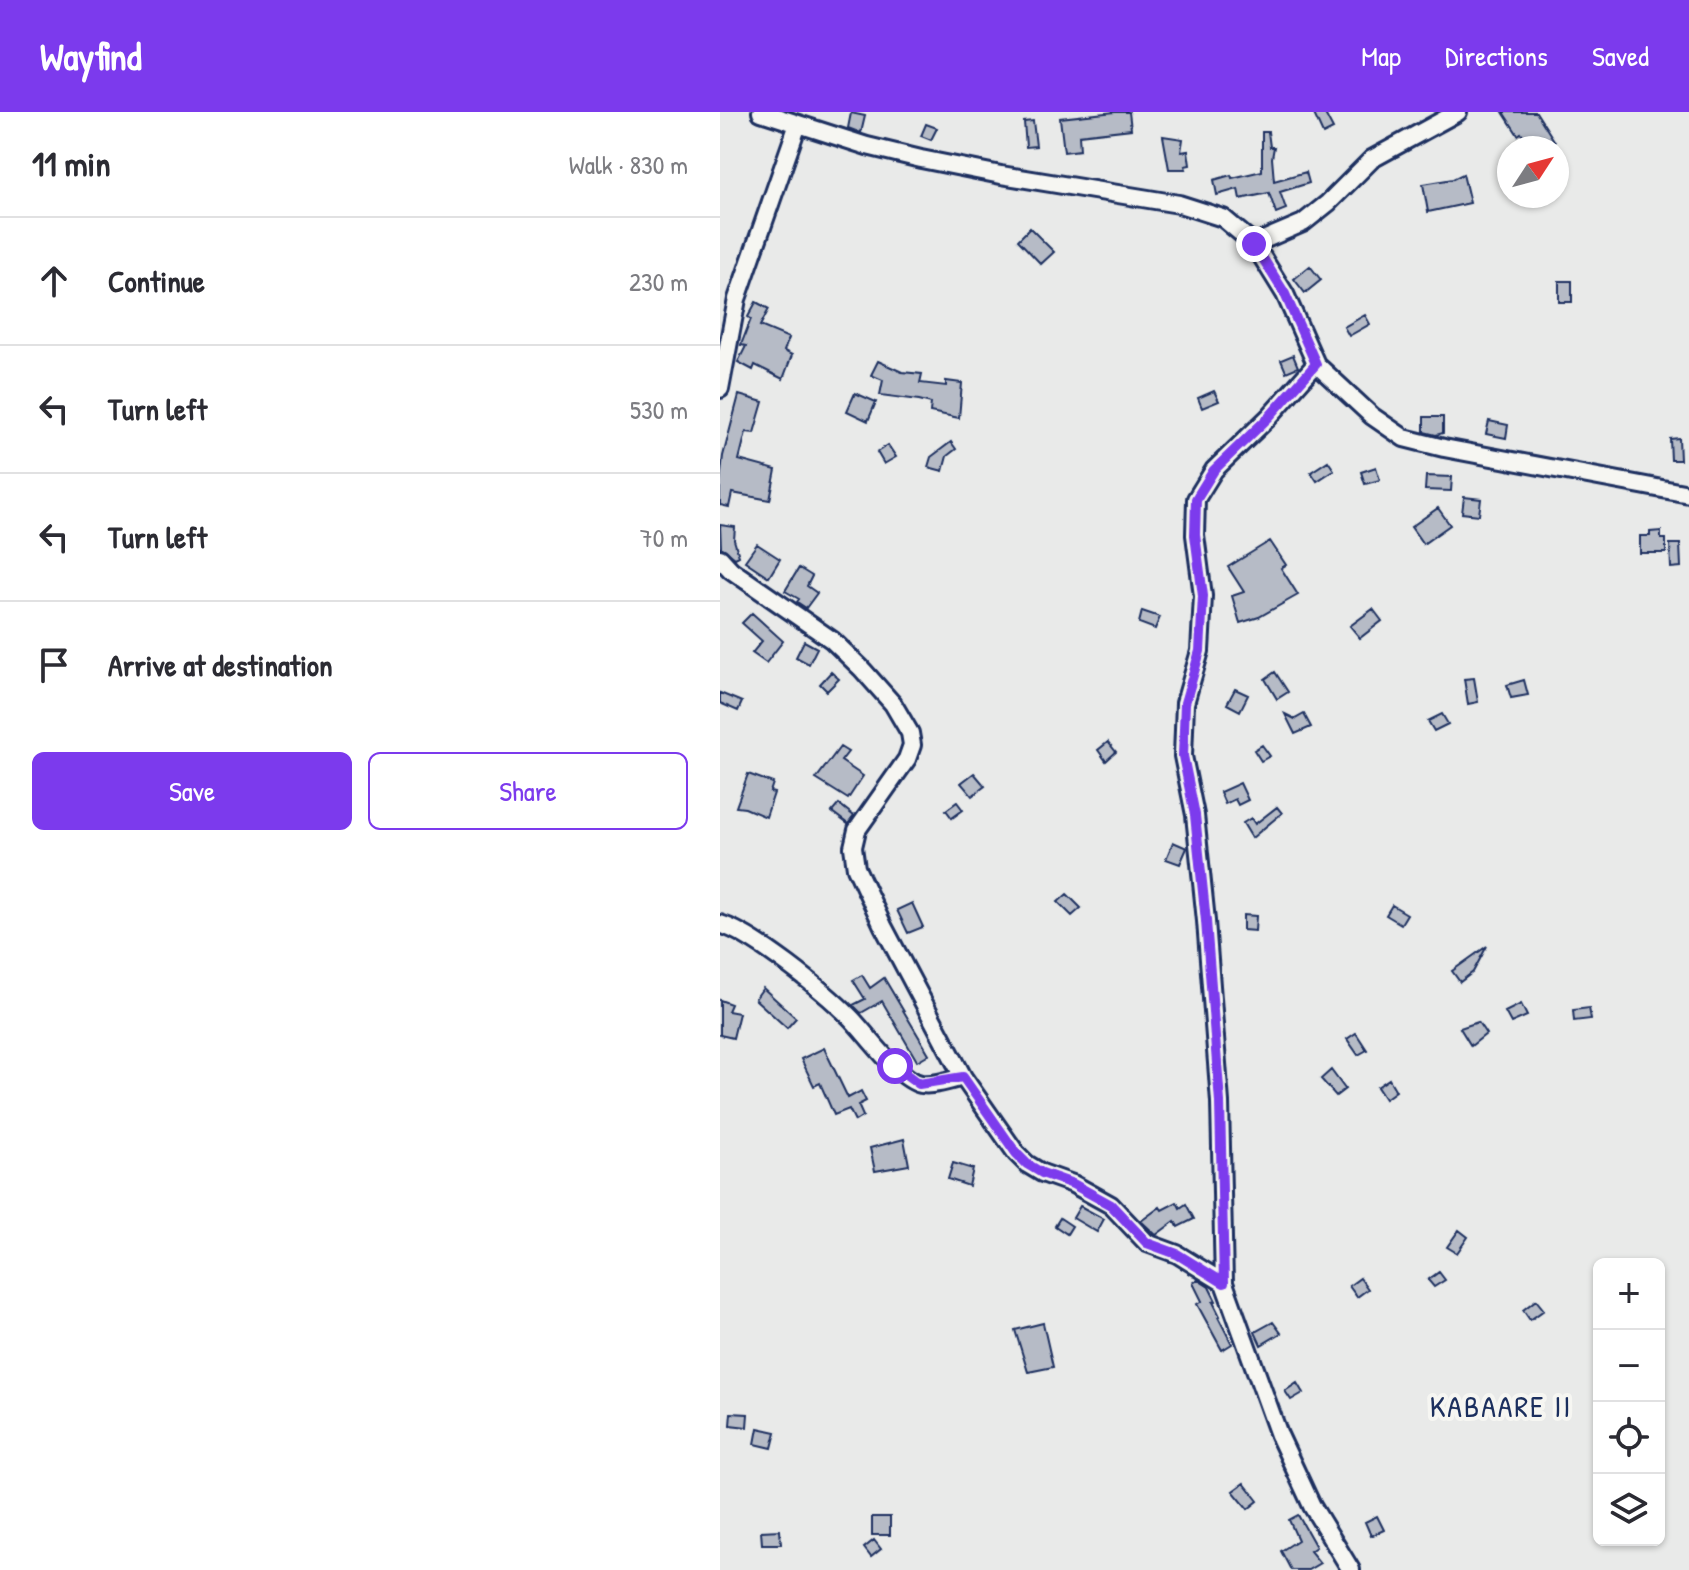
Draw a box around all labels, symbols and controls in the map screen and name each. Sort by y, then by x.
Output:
text: Wayfind [40,30,142,82]
text: Map [1361,37,1401,75]
text: Directions [1445,37,1548,75]
text: Saved [1592,37,1649,75]
north arrow [1497,136,1569,208]
text: 11 min [32,141,111,187]
text: Walk · 830 m [569,147,688,182]
route end [1236,226,1272,262]
icon: ahead [32,259,76,303]
text: Continue [108,261,205,301]
text: 230 m [629,264,688,299]
icon: left [32,387,76,431]
text: Turn left [108,389,207,429]
text: 530 m [630,392,688,427]
icon: left [32,515,76,559]
text: Turn left [108,517,207,557]
text: 70 m [640,520,688,555]
icon: arrive [32,643,76,687]
text: Arrive at destination [108,645,333,685]
button: Save [32,752,352,830]
button: Share [368,752,688,830]
route start [877,1048,913,1084]
map controls [1593,1258,1665,1546]
button: + [1593,1258,1665,1330]
button: − [1593,1330,1665,1402]
district label: KABAARE II [1430,1386,1572,1426]
button: locate [1593,1402,1665,1474]
button: layers [1593,1474,1665,1546]

